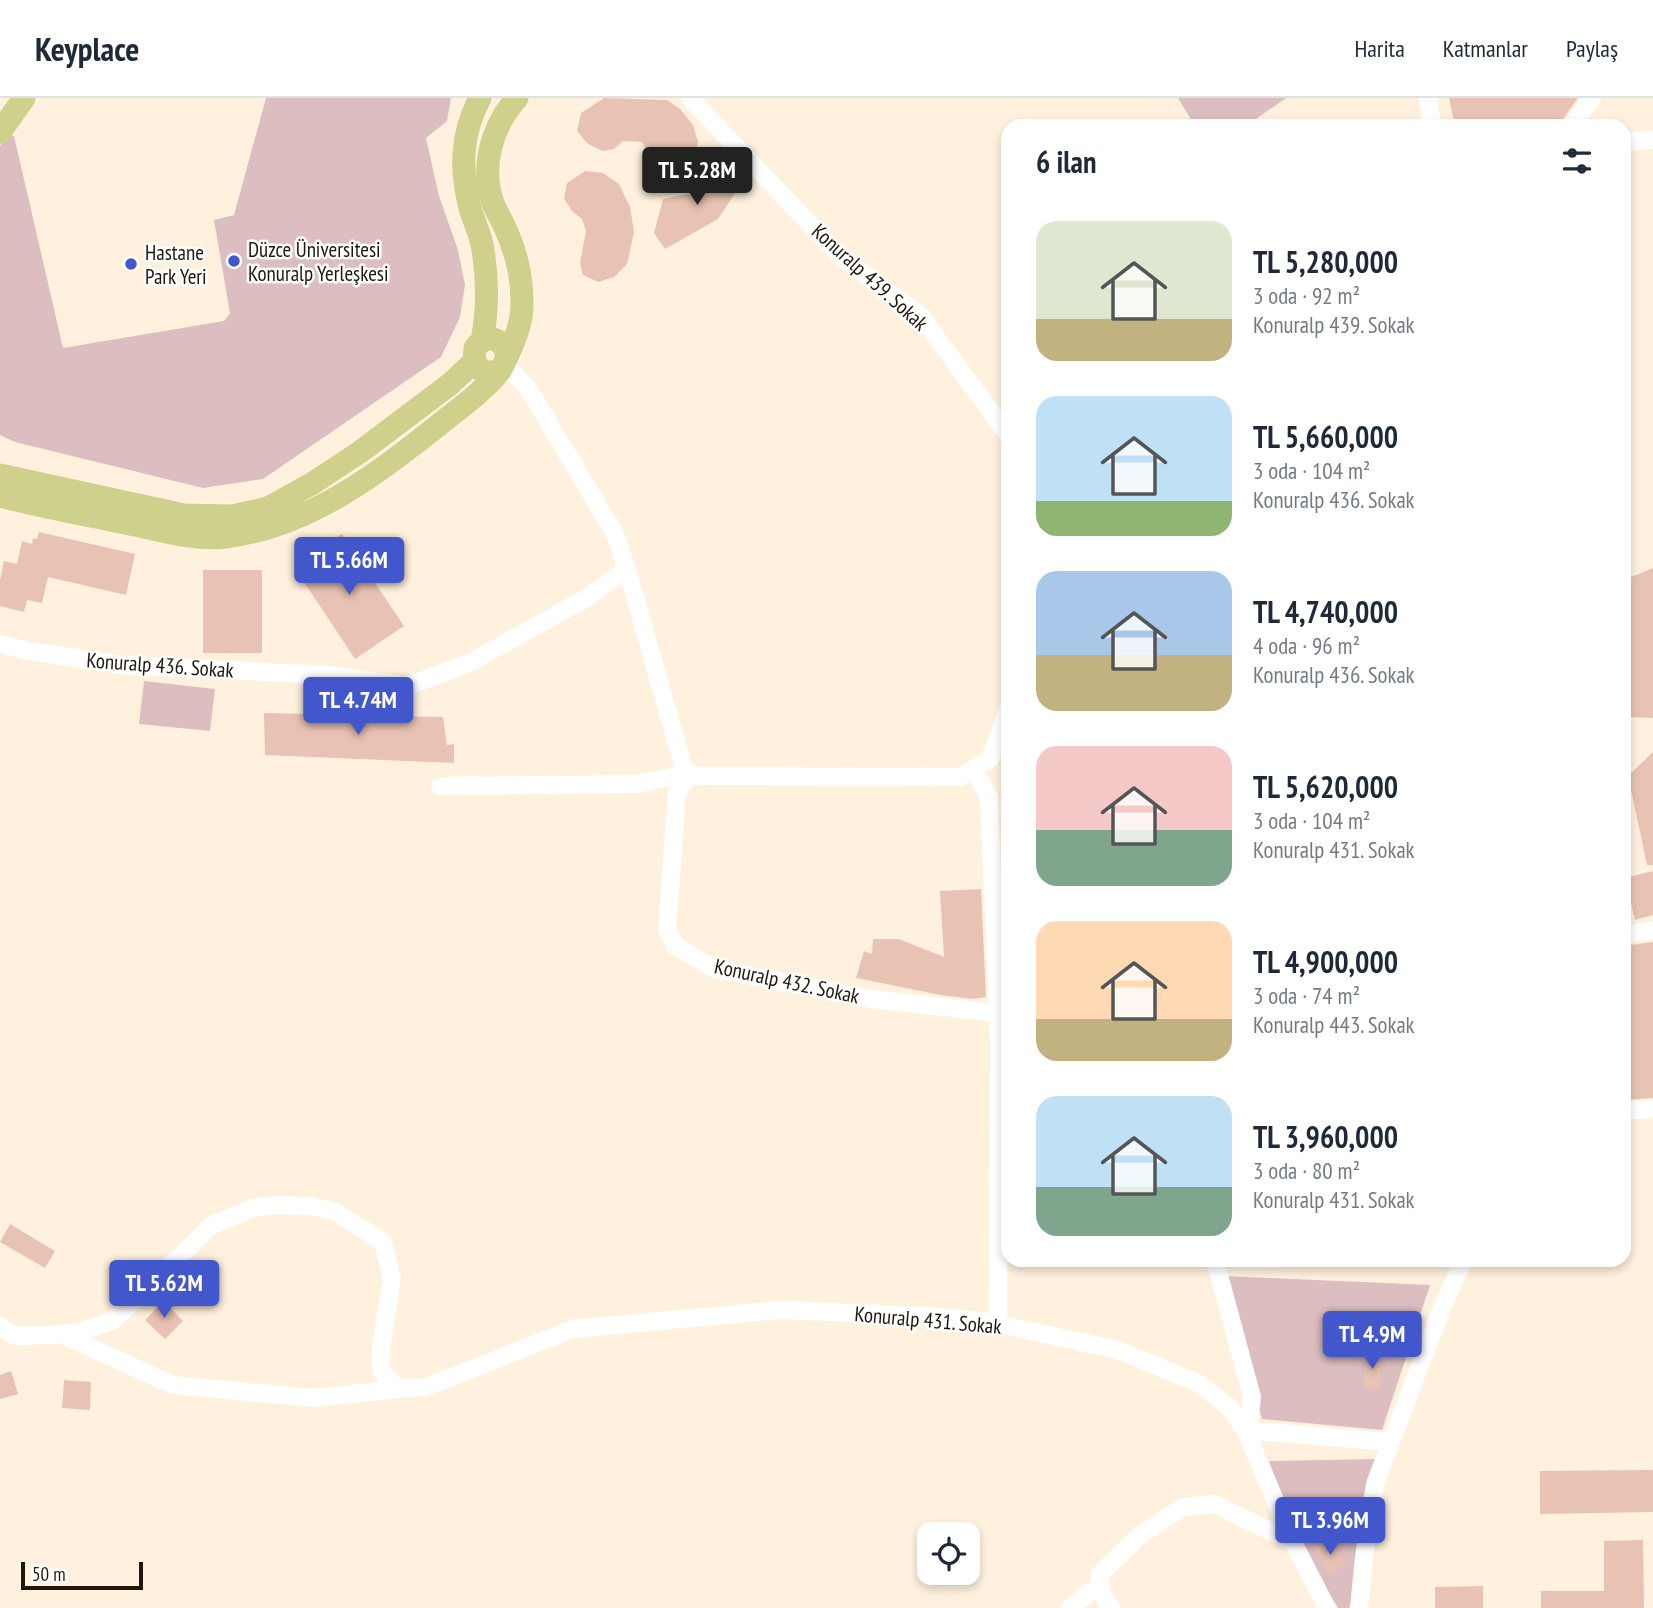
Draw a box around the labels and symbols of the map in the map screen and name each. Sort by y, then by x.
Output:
pin: TL 5.28M [625,148,769,207]
street label: Konuralp 439. Sokak [806,218,934,336]
place label: Düzce Üniversitesi Konuralp Yerleşkesi [248,236,388,287]
place label: Hastane Park Yeri [145,239,207,290]
marker: Düzce Üniversitesi Konuralp Yerleşkesi [226,253,242,269]
marker: Hastane Park Yeri [123,256,139,272]
pin: TL 5.66M [277,538,421,597]
street label: Konuralp 436. Sokak [85,646,235,684]
pin: TL 4.74M [286,678,430,737]
street label: Konuralp 432. Sokak [712,952,862,1010]
pin: TL 5.62M [92,1260,236,1320]
street label: Konuralp 431. Sokak [853,1300,1003,1340]
pin: TL 4.9M [1307,1312,1437,1371]
pin: TL 3.96M [1258,1498,1402,1557]
scale bar [21,1559,144,1591]

